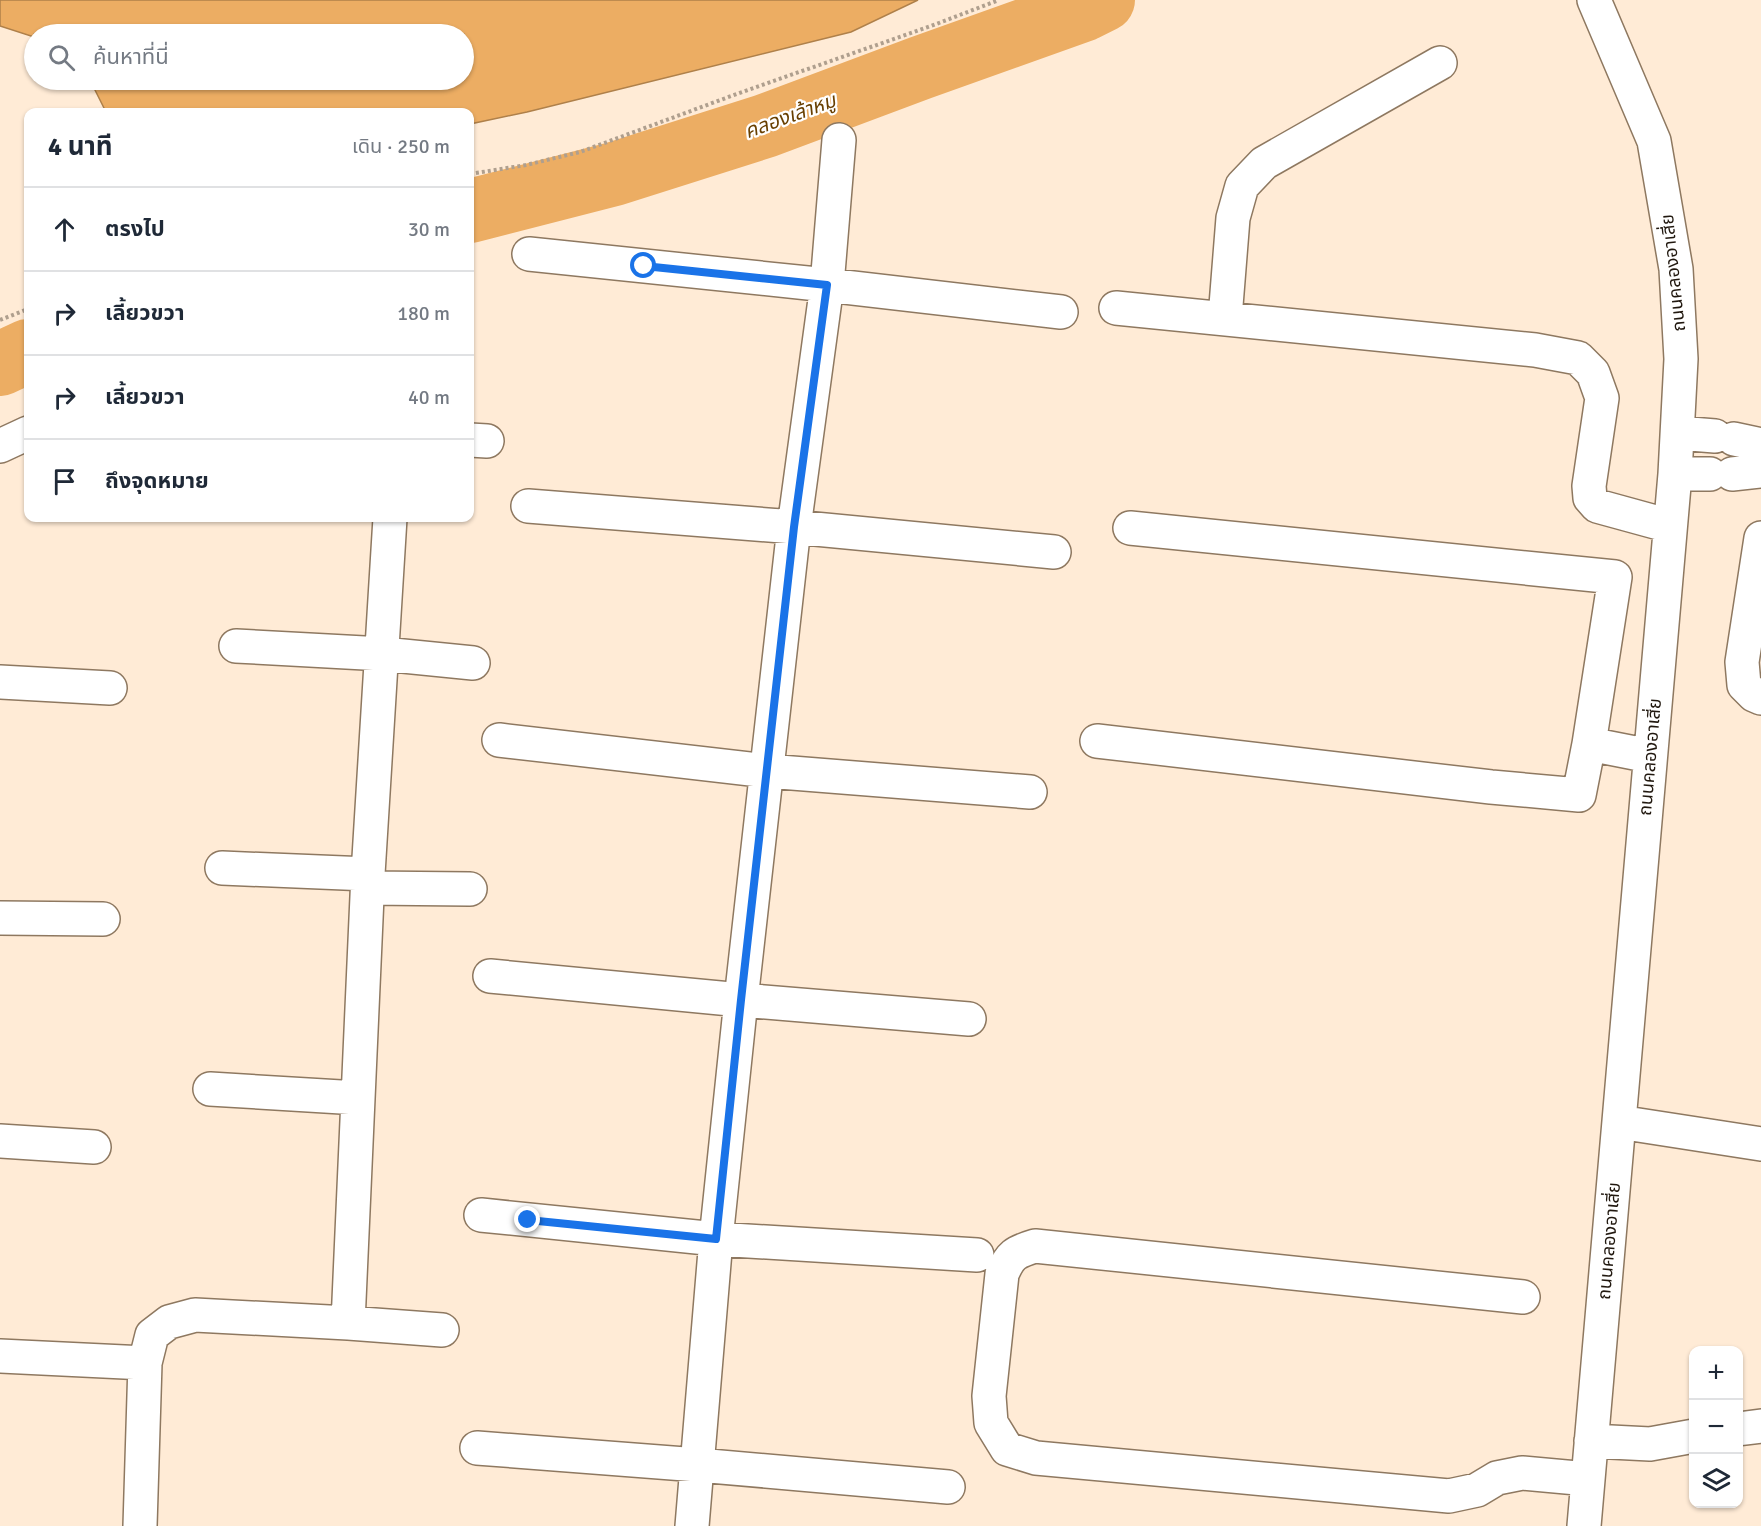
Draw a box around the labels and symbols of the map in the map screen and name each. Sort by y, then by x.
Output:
water label: คลองเล้าหมู [741,87,841,144]
street label: ถนนคลองอาเสี่ย [1654,213,1690,333]
route start [630,252,656,278]
street label: ถนนคลองอาเสี่ย [1632,697,1666,817]
street label: ถนนคลองอาเสี่ย [1591,1181,1625,1301]
route end [514,1206,540,1232]

